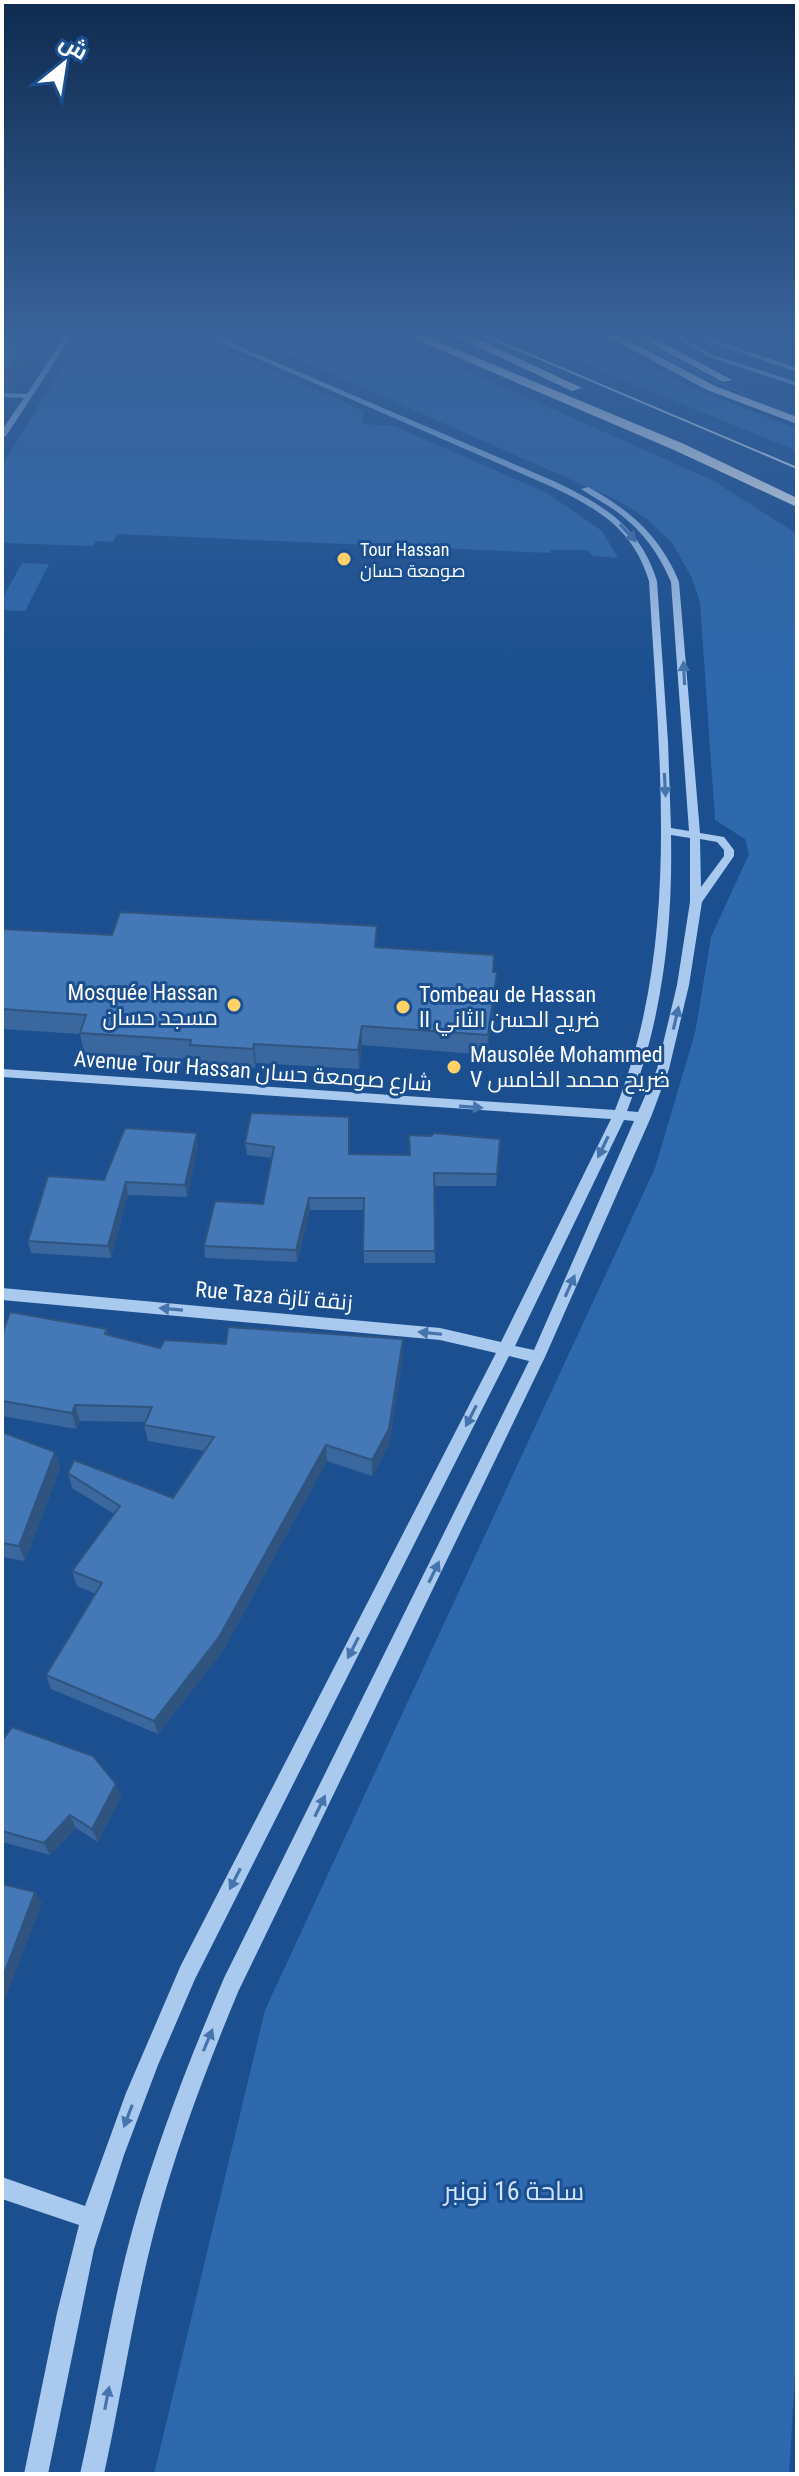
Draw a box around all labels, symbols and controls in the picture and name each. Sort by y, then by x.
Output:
north arrow [24,24,104,104]
text: ش [55,29,92,66]
one-way arrow [618,523,636,542]
place label: Tour Hassan صومعة حسان [360,539,465,582]
marker: Tour Hassan صومعة حسان [335,550,353,568]
one-way arrow [677,660,690,685]
one-way arrow [659,773,672,798]
place label: Mosquée Hassan مسجد حسان [68,980,218,1030]
place label: Tombeau de Hassan II ضريح الحسن الثاني [419,982,600,1036]
marker: Mosquée Hassan مسجد حسان [225,996,243,1014]
marker: Tombeau de Hassan II ضريح الحسن الثاني [394,998,412,1016]
one-way arrow [670,1006,683,1031]
place label: Mausolée Mohammed V ضريح محمد الخامس [470,1042,670,1094]
street label: Avenue Tour Hassan شارع صومعة حسان [73,1046,433,1098]
marker: Mausolée Mohammed V ضريح محمد الخامس [445,1058,463,1076]
one-way arrow [459,1101,484,1114]
one-way arrow [596,1136,610,1159]
one-way arrow [563,1274,576,1297]
street label: Rue Taza زنقة تازة [194,1277,354,1315]
one-way arrow [158,1302,183,1315]
one-way arrow [417,1326,442,1339]
one-way arrow [464,1405,478,1428]
one-way arrow [427,1560,441,1584]
one-way arrow [346,1636,359,1659]
one-way arrow [313,1794,327,1817]
one-way arrow [228,1868,241,1891]
one-way arrow [201,2028,214,2052]
one-way arrow [121,2104,134,2128]
park label: ساحة 16 نونبر [442,2176,584,2206]
one-way arrow [102,2385,114,2410]

